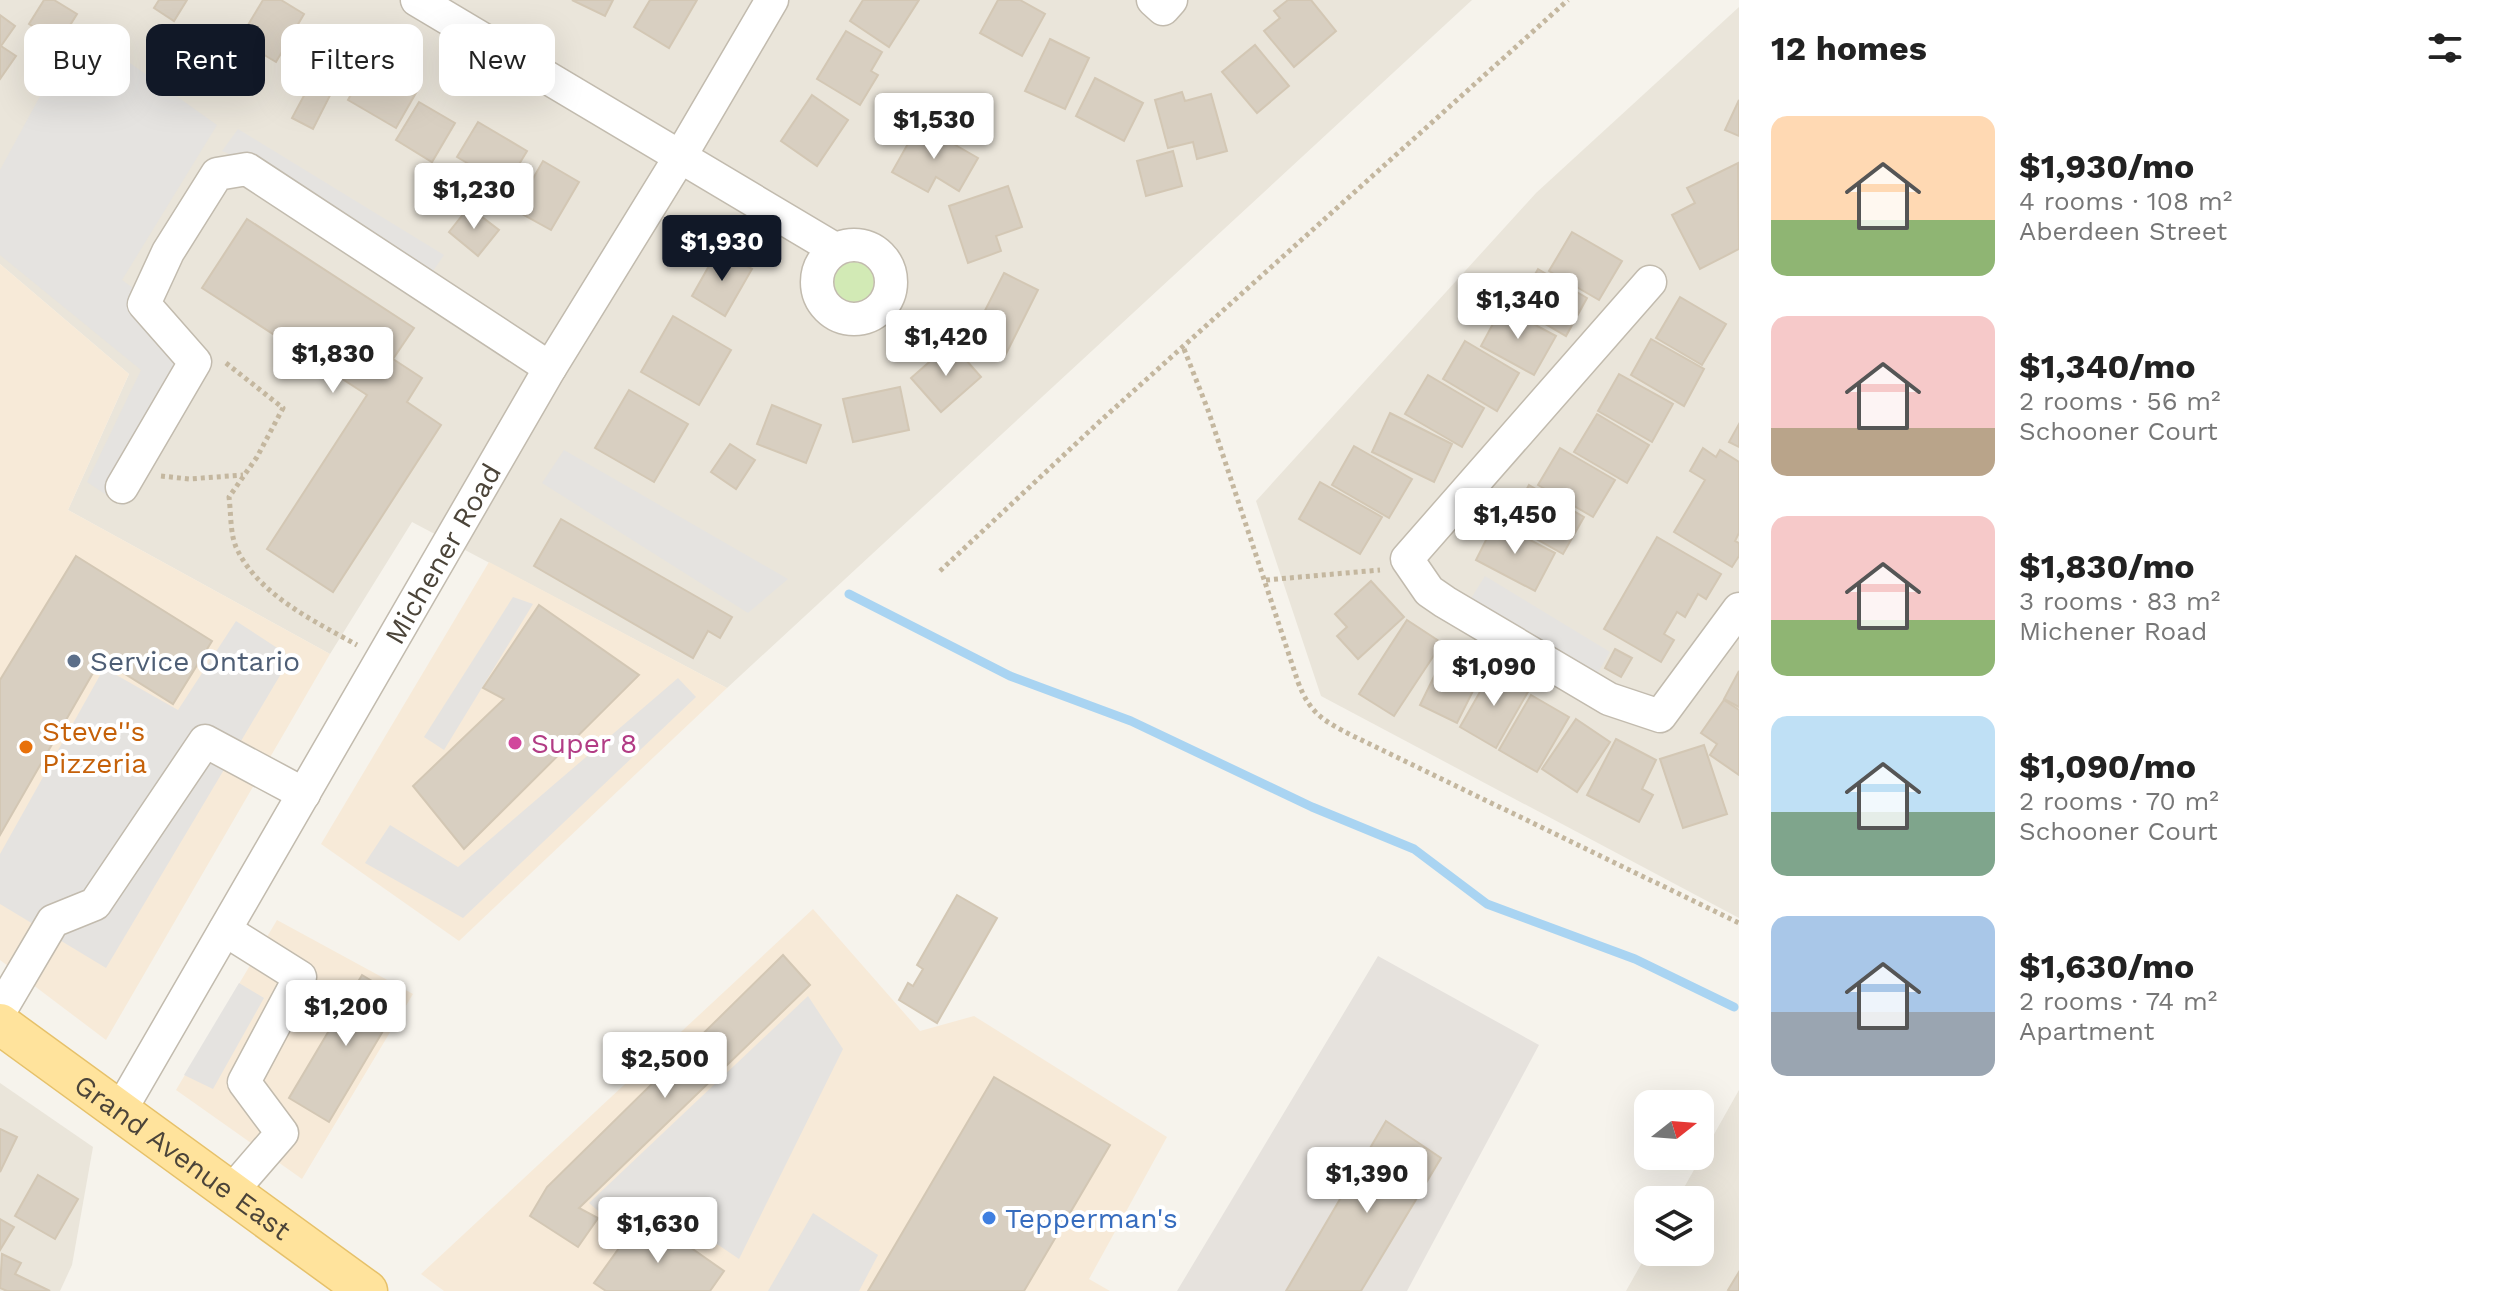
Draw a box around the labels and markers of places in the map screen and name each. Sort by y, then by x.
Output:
pin: $1,530 [869,93,999,161]
pin: $1,230 [409,163,539,231]
pin: $1,930 [657,215,787,283]
pin: $1,340 [1453,273,1583,341]
pin: $1,420 [881,310,1011,378]
pin: $1,830 [268,327,398,395]
pin: $1,450 [1450,488,1580,556]
pin: $1,090 [1429,640,1559,708]
place label: Service Ontario [90,645,300,678]
marker: Service Ontario [65,652,83,670]
place label: Steve''s Pizzeria [42,715,147,780]
place label: Super 8 [531,727,637,760]
marker: Super 8 [506,734,524,752]
marker: Steve''s Pizzeria [17,738,35,756]
pin: $1,200 [281,980,411,1048]
pin: $2,500 [600,1032,730,1100]
pin: $1,390 [1302,1147,1432,1215]
pin: $1,630 [593,1197,723,1265]
place label: Tepperman's [1005,1202,1178,1235]
marker: Tepperman's [980,1209,998,1227]

